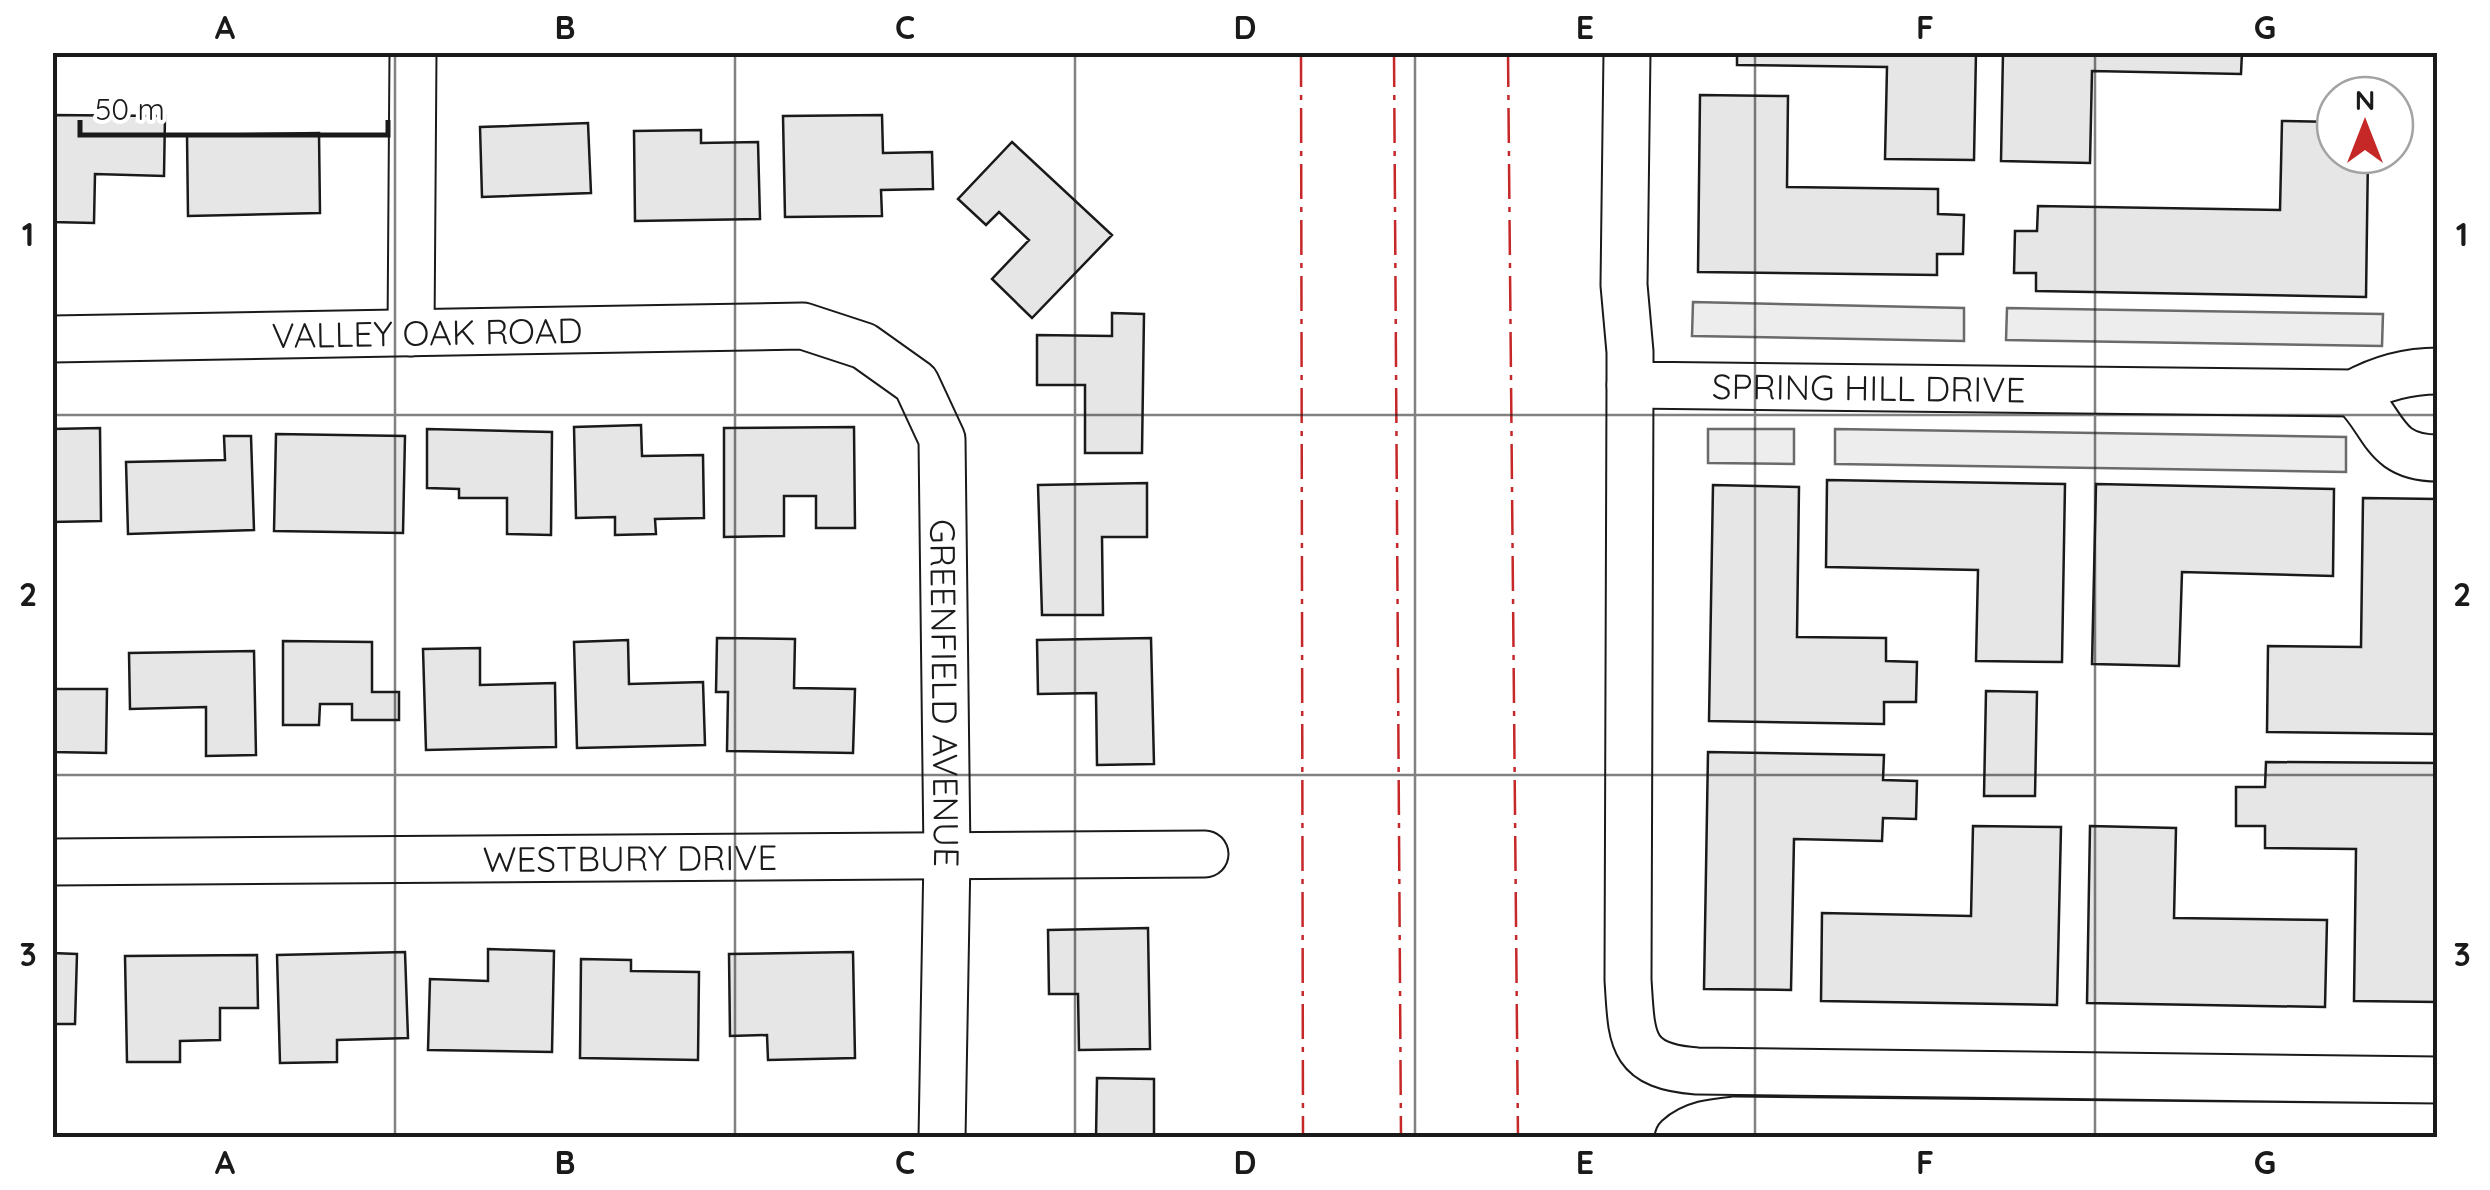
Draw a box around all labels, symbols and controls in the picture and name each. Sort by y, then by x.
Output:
text: A [215,7,236,47]
text: B [555,7,575,47]
text: C [895,7,915,47]
text: D [1234,7,1256,47]
text: E [1576,7,1594,47]
text: F [1916,7,1934,47]
text: G [2254,7,2276,47]
scale bar [80,75,388,137]
north arrow [2315,75,2415,175]
text: N [2355,82,2375,117]
text: 50 m [95,90,165,128]
text: 1 [22,214,34,254]
text: 1 [2456,214,2468,254]
street label: VALLEY OAK ROAD [271,308,583,357]
street label: SPRING HILL DRIVE [1712,364,2026,411]
street label: GREENFIELD AVENUE [921,519,969,867]
text: 2 [19,574,37,614]
text: 2 [2453,574,2471,614]
street label: WESTBURY DRIVE [482,835,778,881]
text: 3 [19,934,37,974]
text: 3 [2453,934,2471,974]
text: A [215,1142,236,1182]
text: B [555,1142,575,1182]
text: C [895,1142,915,1182]
text: D [1234,1142,1256,1182]
text: E [1576,1142,1594,1182]
text: F [1916,1142,1934,1182]
text: G [2254,1142,2276,1182]

